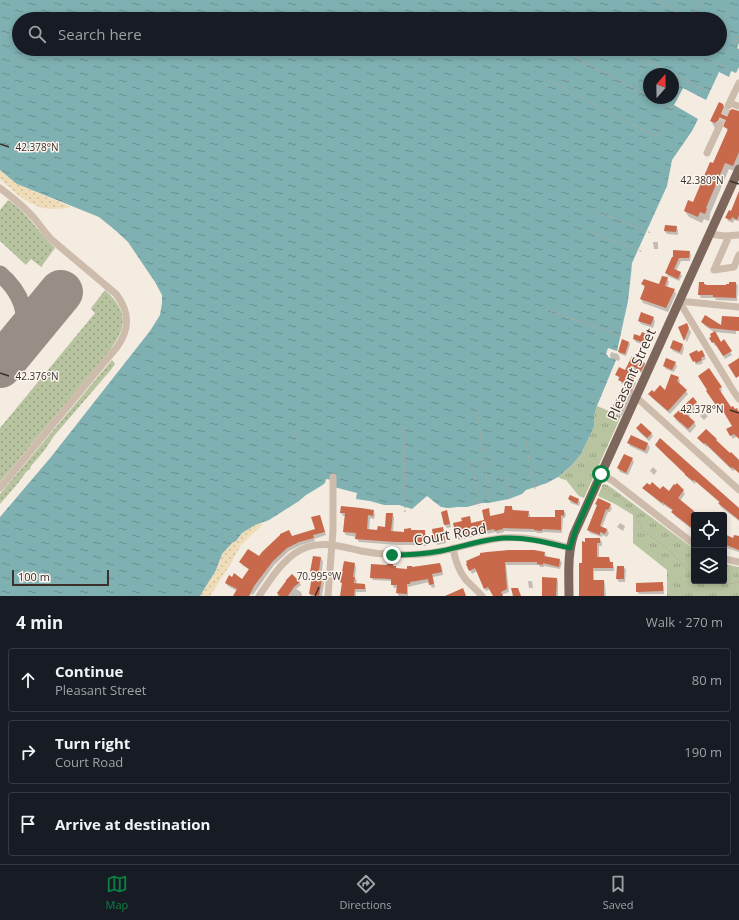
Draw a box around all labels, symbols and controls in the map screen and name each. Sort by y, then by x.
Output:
search box [12,12,727,56]
icon: search [26,23,48,45]
text: Search here [58,24,142,44]
north arrow [643,68,679,104]
text: 42.378°N [15,140,59,154]
text: 42.380°N [680,173,724,187]
street label: Pleasant Street [602,325,660,423]
text: 42.376°N [15,369,59,383]
text: 42.378°N [680,402,724,416]
route start [592,465,610,483]
map controls [691,512,727,584]
button: locate [691,512,727,548]
street label: Court Road [412,518,488,550]
route end [383,546,401,564]
button: layers [691,548,727,584]
scale bar [12,568,109,587]
text: 100 m [18,569,50,584]
text: 70.995°W [297,569,342,583]
text: 4 min [16,611,63,634]
text: Walk · 270 m [646,613,723,631]
text: Continue [55,661,123,681]
icon: ahead [17,669,39,691]
text: 80 m [692,671,722,689]
text: Pleasant Street [55,681,146,699]
text: Turn right [55,733,130,753]
icon: right [17,741,39,763]
text: 190 m [684,743,722,761]
text: Court Road [55,753,123,771]
icon: arrive [17,813,39,835]
text: Arrive at destination [55,814,210,834]
tab: Map [106,873,128,912]
tab: Directions [340,873,392,912]
tab: Saved [603,873,633,912]

